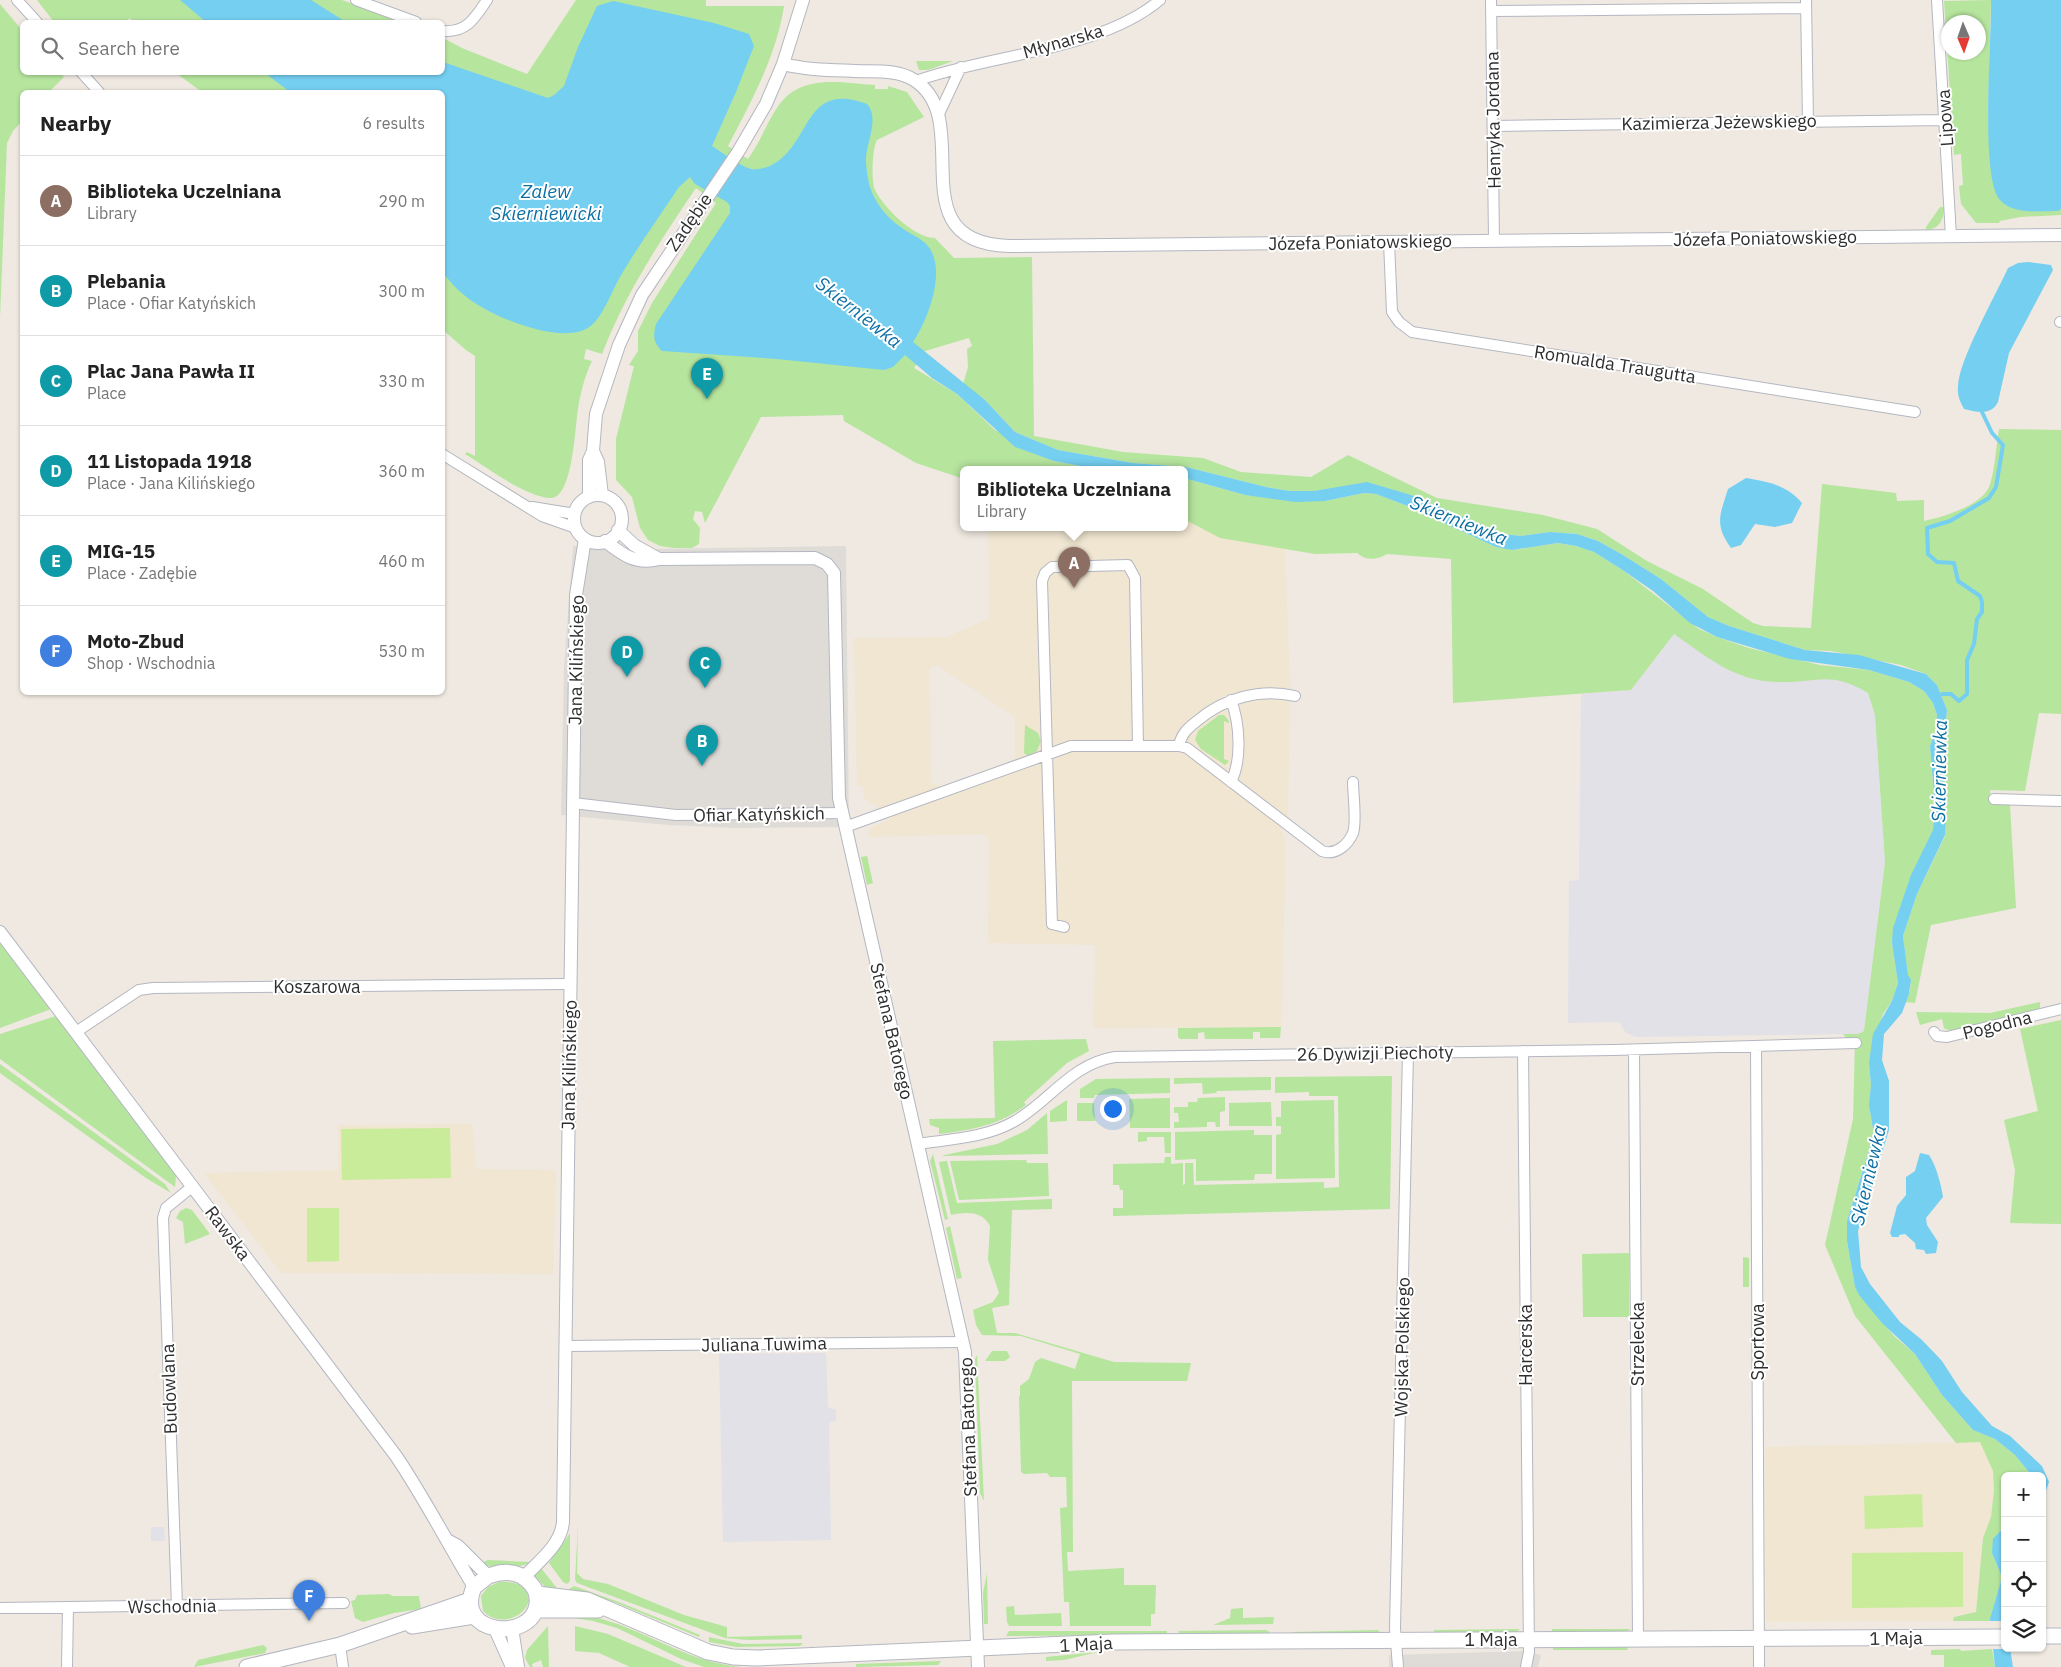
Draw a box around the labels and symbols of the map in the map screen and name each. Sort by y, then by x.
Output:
north arrow [1941,15,1986,60]
street label: Młynarska [1020,18,1106,63]
street label: Henryka Jordana [1480,51,1506,189]
street label: Lipowa [1932,88,1958,147]
street label: Kazimierza Jeżewskiego [1621,109,1817,135]
water label: Zalew Skierniewicki [490,179,603,225]
street label: Zadębie [661,189,717,255]
street label: Józefa Poniatowskiego [1673,225,1857,251]
street label: Józefa Poniatowskiego [1268,229,1452,255]
water label: Skierniewka [811,271,907,353]
street label: Romualda Traugutta [1532,340,1698,388]
pin: E [691,358,723,399]
water label: Skierniewka [1407,490,1511,550]
pin: A [1058,547,1090,588]
street label: Jana Kilińskiego [563,595,589,725]
pin: D [611,636,643,677]
pin: C [689,647,721,688]
water label: Skierniewka [1926,720,1952,822]
pin: B [686,725,718,766]
street label: Ofiar Katyńskich [693,801,825,827]
street label: Stefana Batorego [865,960,919,1102]
street label: Koszarowa [273,975,361,998]
street label: Jana Kilińskiego [556,1000,582,1130]
street label: Pogodna [1960,1005,2034,1045]
street label: 26 Dywizji Piechoty [1296,1040,1454,1066]
your location [1100,1096,1126,1122]
water label: Skierniewka [1845,1122,1891,1228]
street label: Rawska [200,1201,256,1265]
street label: Wojska Polskiego [1389,1277,1415,1417]
street label: Strzelecka [1626,1301,1649,1386]
street label: Sportowa [1746,1303,1769,1381]
street label: Harcerska [1514,1304,1537,1386]
street label: Juliana Tuwima [701,1331,827,1357]
street label: Budowlana [156,1343,182,1435]
street label: Stefana Batorego [954,1357,982,1497]
pin: F [293,1580,325,1621]
street label: Wschodnia [127,1594,217,1618]
street label: 1 Maja [1869,1626,1923,1650]
street label: 1 Maja [1464,1628,1518,1651]
street label: 1 Maja [1059,1631,1114,1657]

